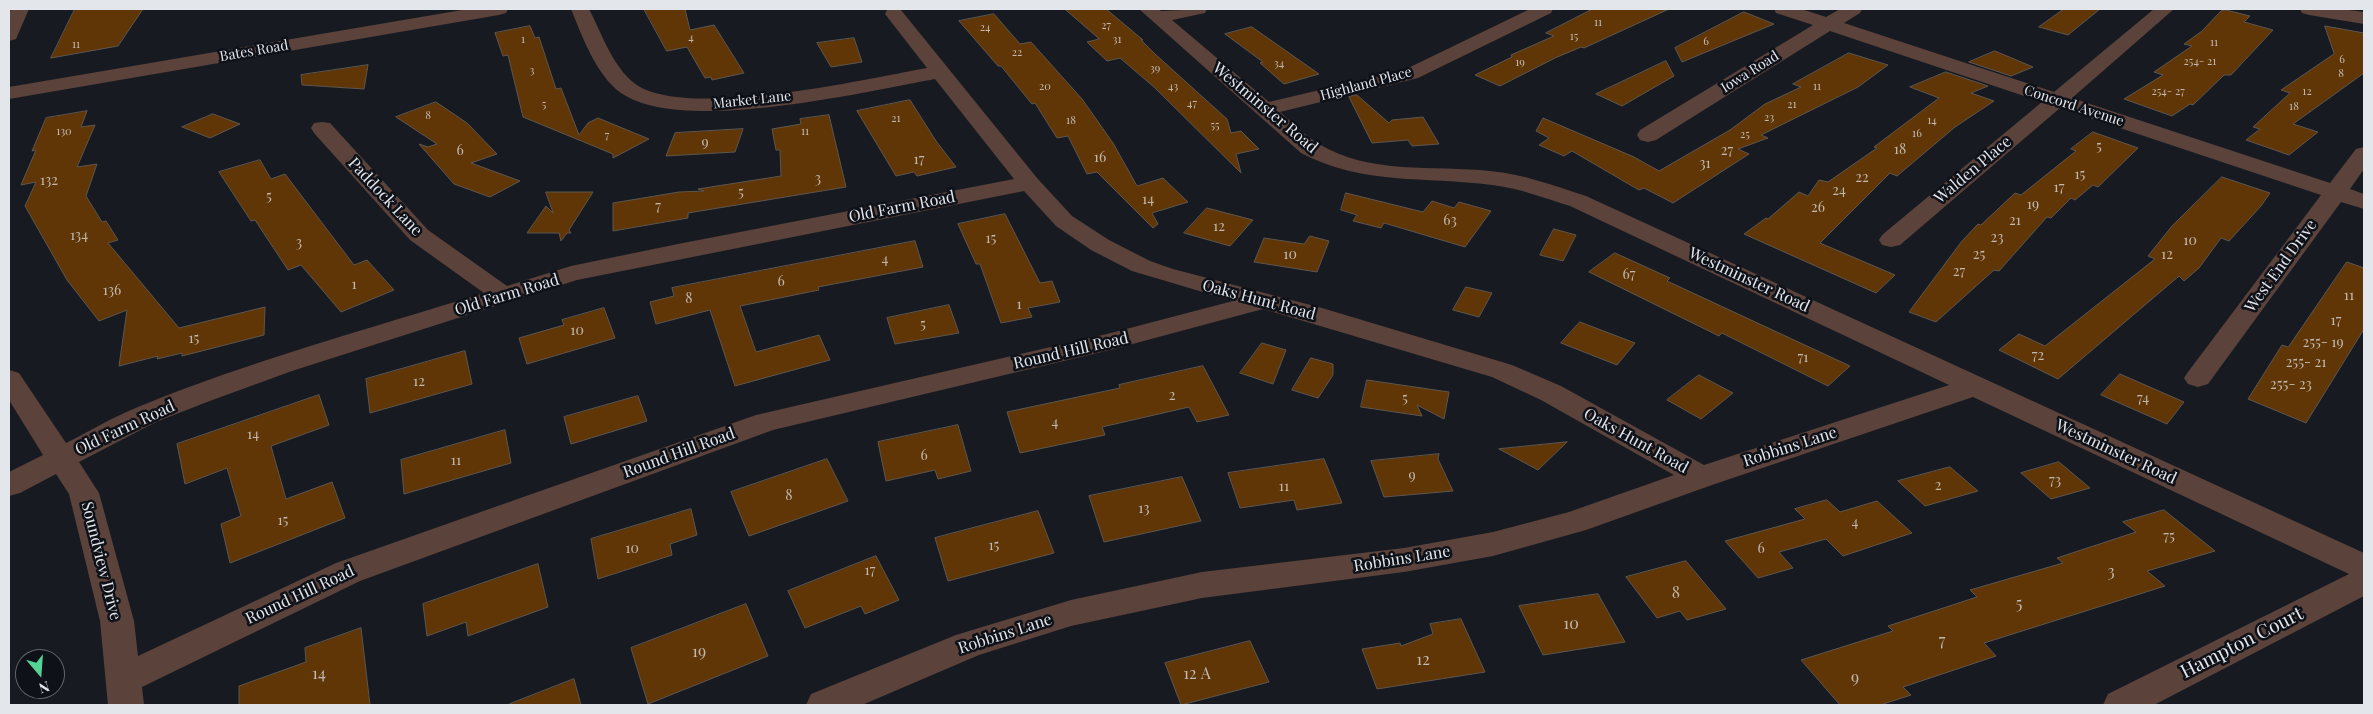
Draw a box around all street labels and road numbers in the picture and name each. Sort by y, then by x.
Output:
street label: Bates Road [218,37,290,65]
street label: Iowa Road [1718,48,1782,96]
street label: Westminster Road [1209,58,1321,158]
street label: Highland Place [1318,64,1414,104]
street label: Concord Avenue [2022,82,2126,130]
street label: Market Lane [712,88,792,112]
street label: Walden Place [1931,132,2015,208]
street label: Paddock Lane [344,154,426,240]
street label: Old Farm Road [847,187,957,227]
street label: West End Drive [2241,216,2321,316]
street label: Westminster Road [1686,244,1812,316]
street label: Old Farm Road [453,270,561,320]
street label: Oaks Hunt Road [1200,276,1318,324]
street label: Round Hill Road [1012,328,1130,374]
street label: Old Farm Road [72,396,178,460]
street label: Oaks Hunt Road [1580,404,1692,478]
street label: Westminster Road [2053,416,2179,488]
street label: Robbins Lane [1741,423,1839,471]
street label: Round Hill Road [620,424,738,482]
street label: Soundview Drive [77,500,125,622]
street label: Robbins Lane [1352,542,1452,576]
street label: Round Hill Road [243,561,357,629]
street label: Hampton Court [2177,602,2307,684]
street label: Robbins Lane [956,610,1054,658]

